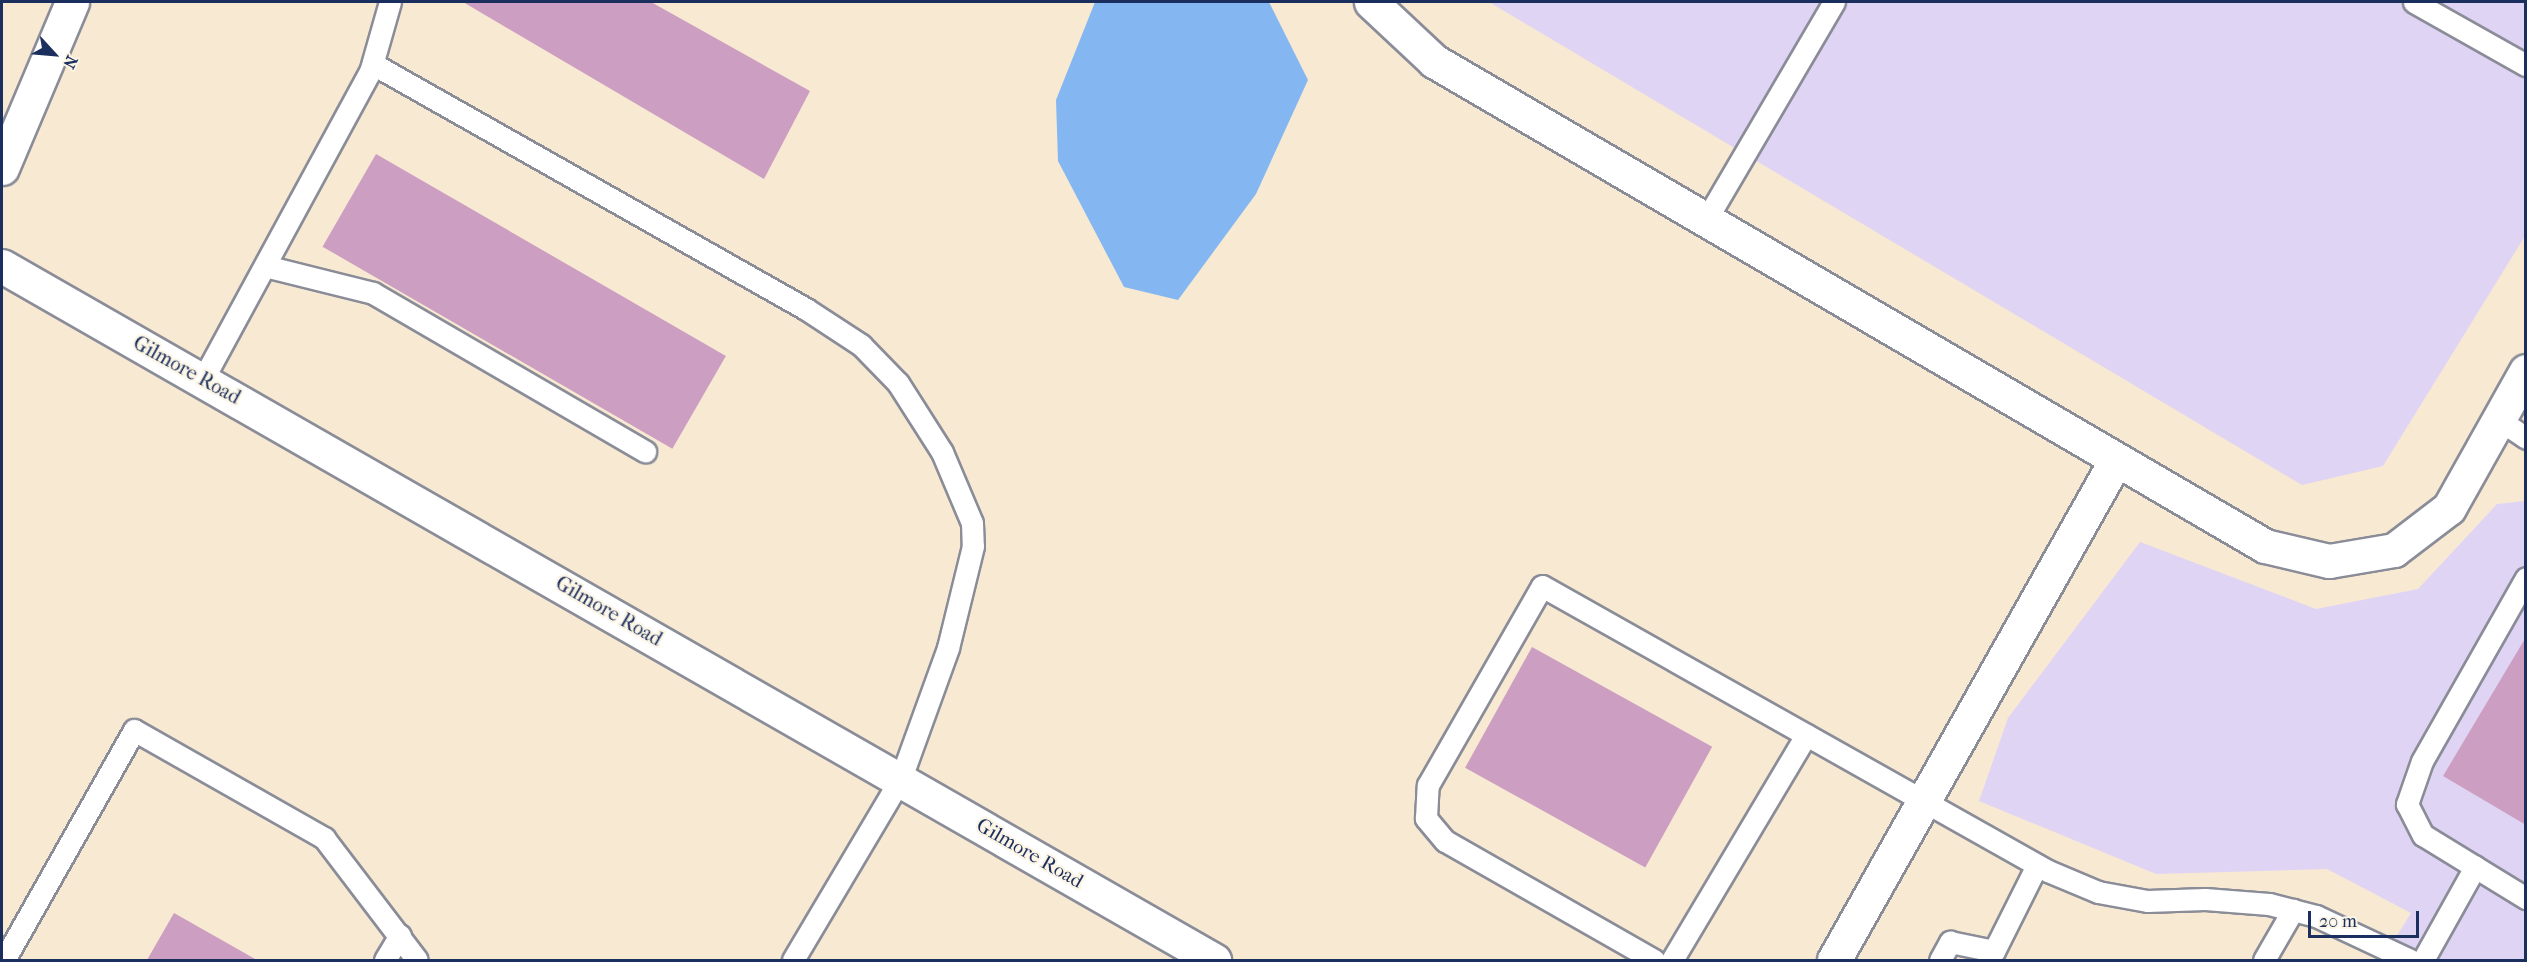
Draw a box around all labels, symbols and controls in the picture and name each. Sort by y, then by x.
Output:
north arrow [24,24,84,84]
text: N [59,52,82,72]
street label: Gilmore Road [129,331,245,409]
street label: Gilmore Road [551,571,667,651]
street label: Gilmore Road [972,813,1088,893]
scale bar [2311,899,2422,937]
text: 20 m [2319,911,2357,932]

